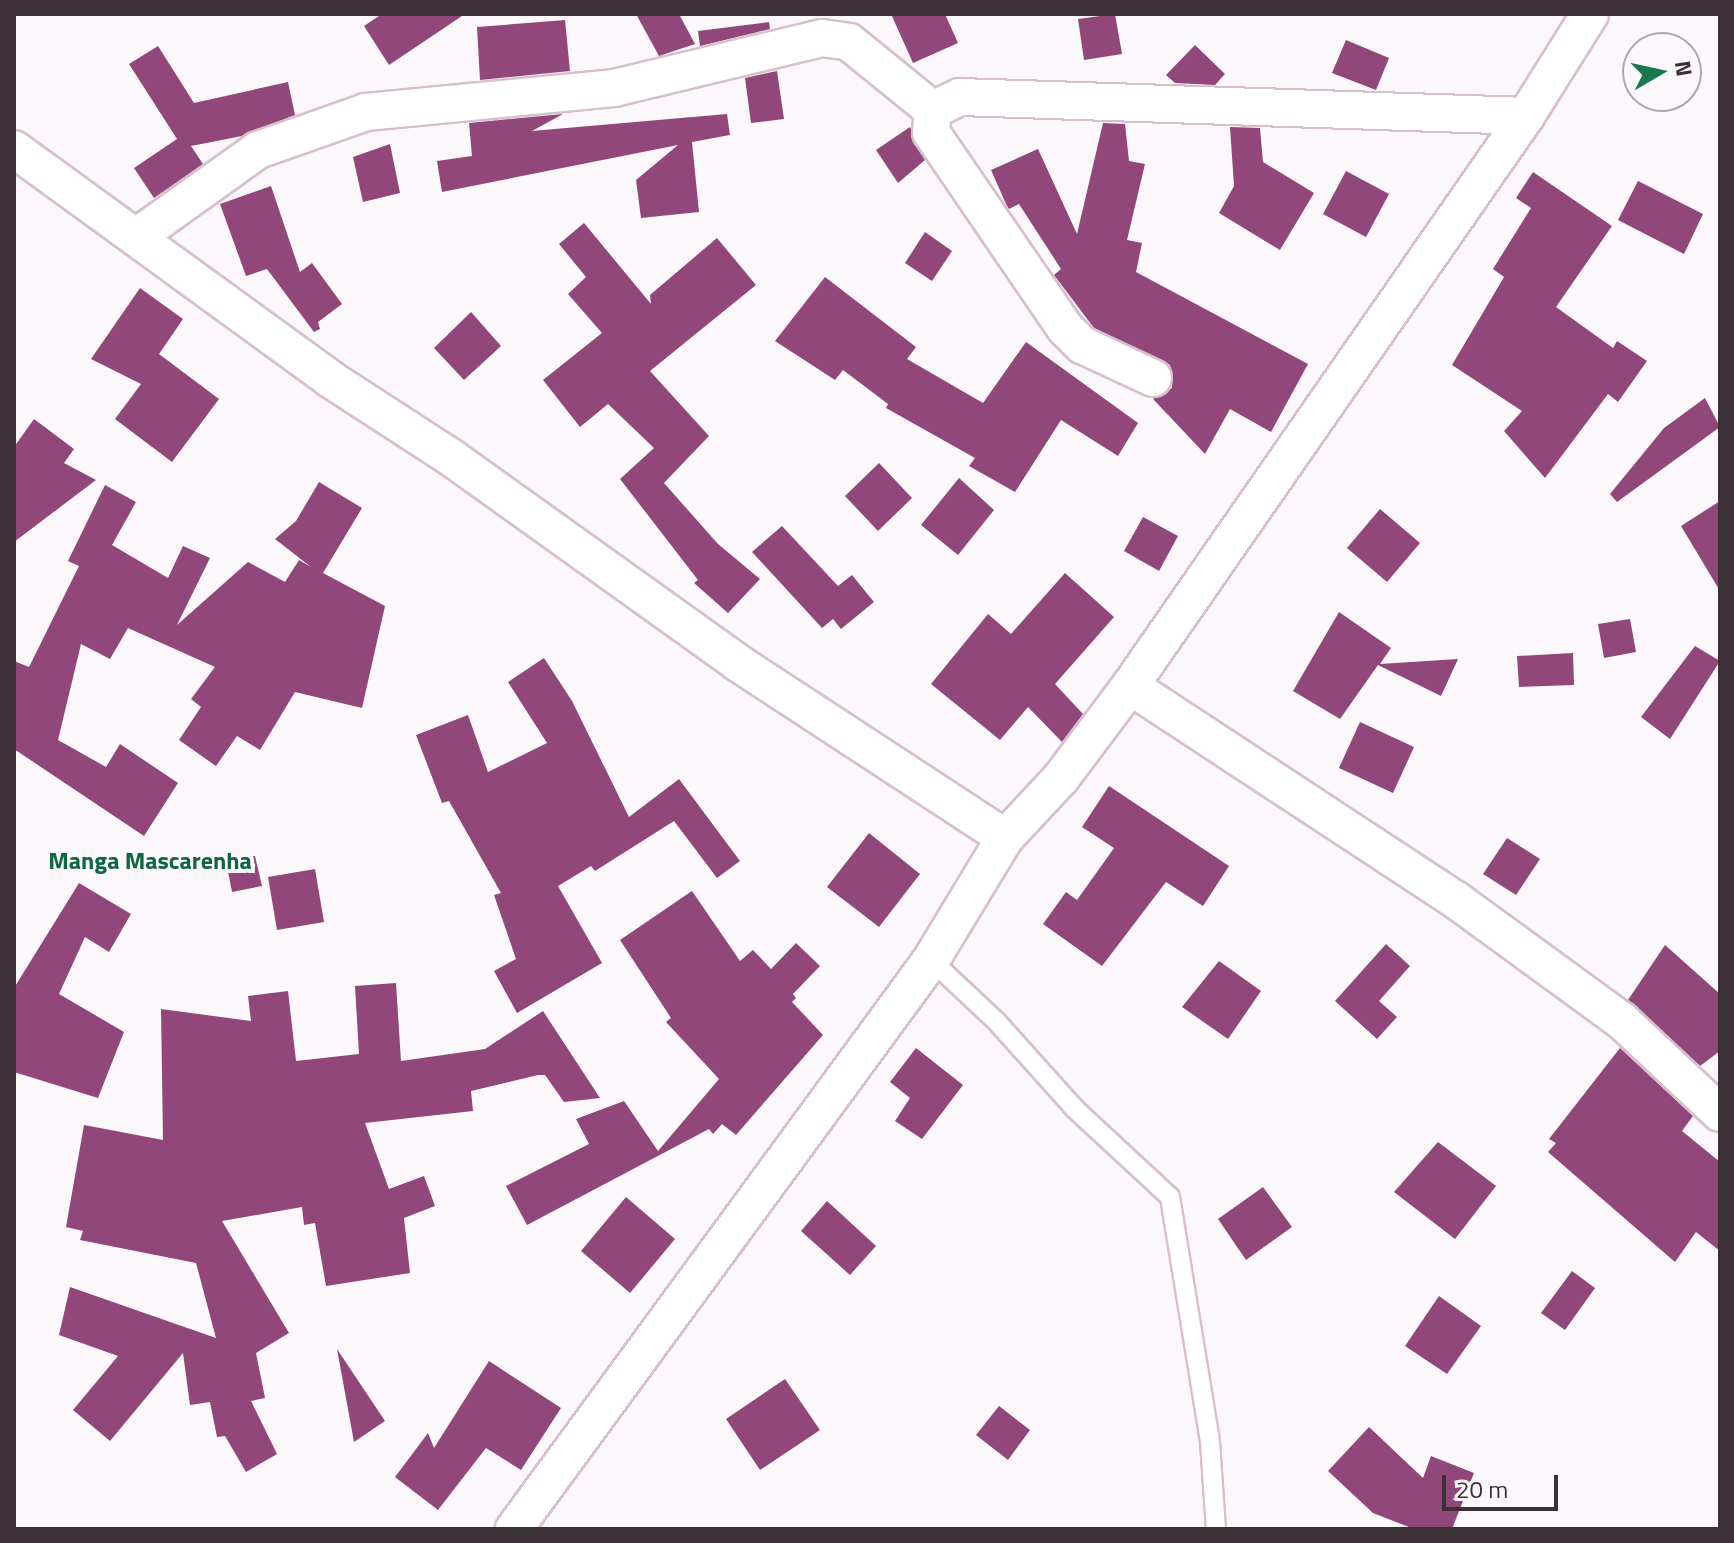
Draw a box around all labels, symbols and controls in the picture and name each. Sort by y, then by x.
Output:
north arrow [1622,32,1702,112]
text: N [1666,58,1702,79]
district label: Manga Mascarenha [48,847,252,875]
scale bar [1446,1459,1562,1509]
text: 20 m [1456,1471,1508,1507]

